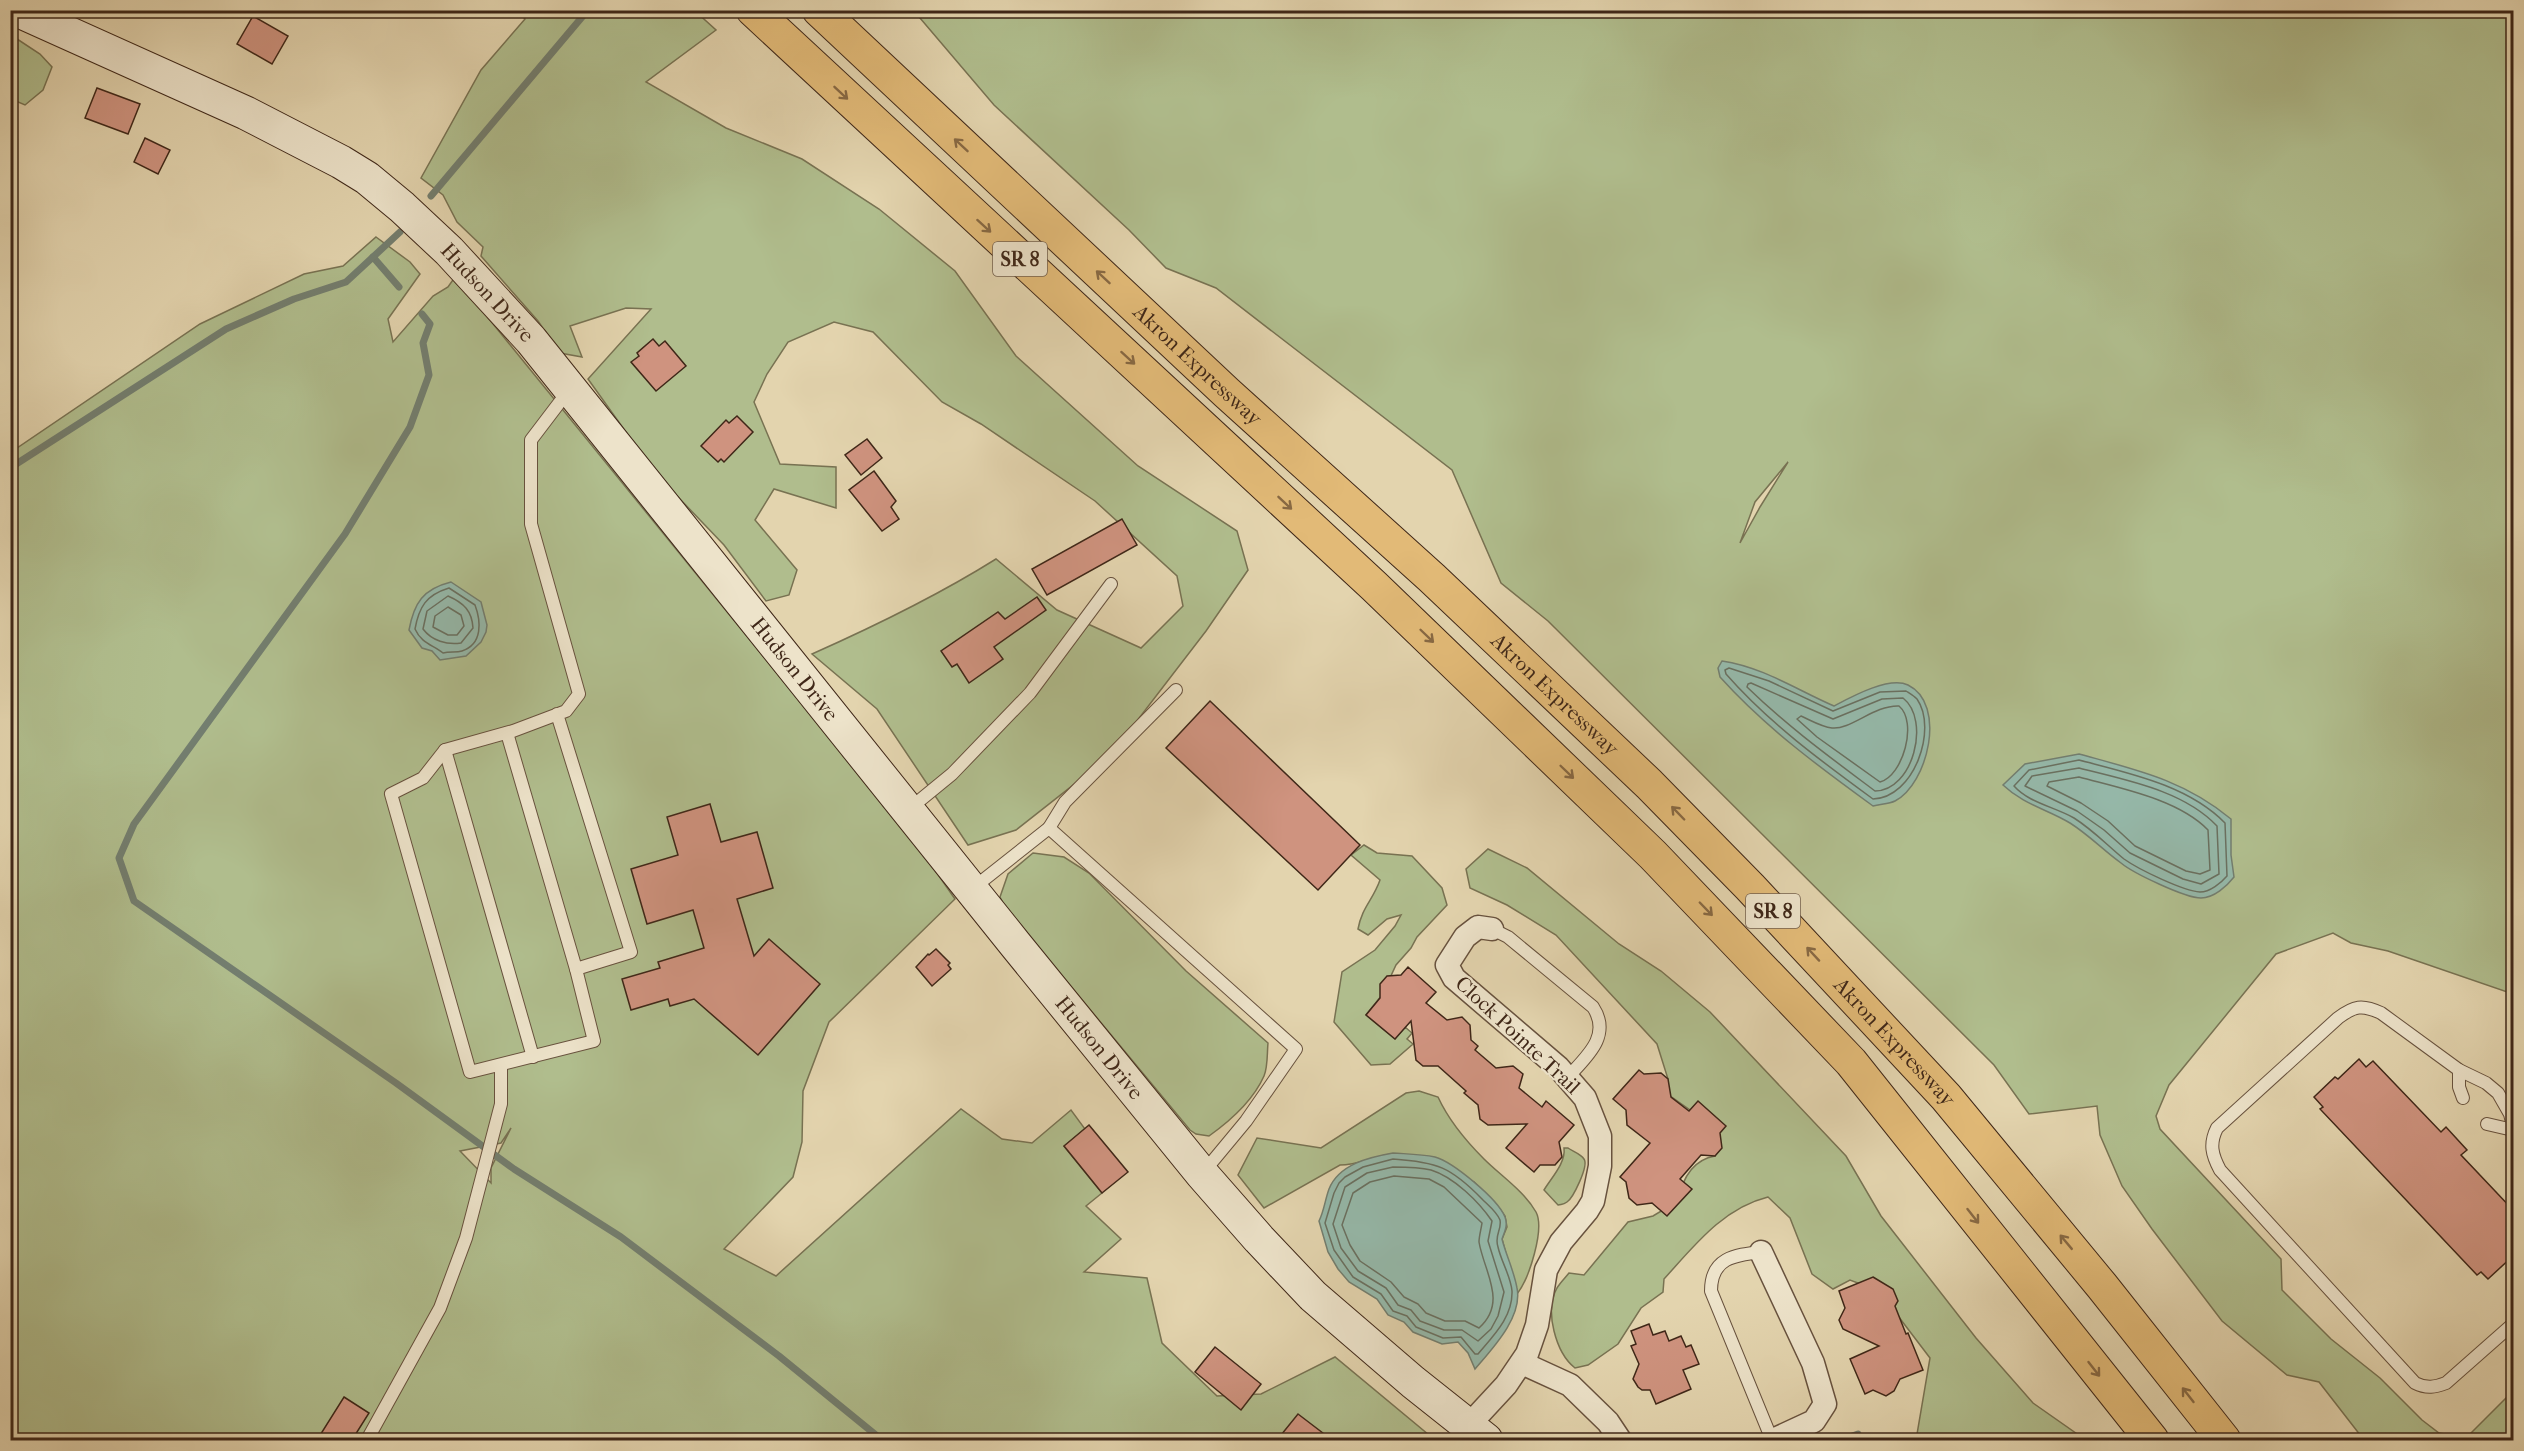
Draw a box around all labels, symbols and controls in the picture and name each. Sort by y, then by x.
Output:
one-way arrow [834,86,849,101]
one-way arrow [953,137,968,152]
one-way arrow [976,219,991,233]
street label: Hudson Drive [436,238,539,347]
road number: SR 8 [993,242,1047,276]
one-way arrow [1096,270,1111,285]
street label: Akron Expressway [1128,299,1267,431]
one-way arrow [1120,351,1135,365]
one-way arrow [1277,495,1292,510]
street label: Hudson Drive [746,612,843,726]
street label: Akron Expressway [1485,628,1624,761]
one-way arrow [1419,629,1434,644]
one-way arrow [1559,764,1574,778]
one-way arrow [1671,806,1685,821]
road number: SR 8 [1746,894,1800,928]
one-way arrow [1698,901,1713,916]
one-way arrow [1806,947,1820,962]
street label: Clock Pointe Trail [1451,971,1585,1099]
street label: Akron Expressway [1828,972,1961,1111]
street label: Hudson Drive [1050,991,1148,1104]
one-way arrow [1967,1208,1980,1224]
one-way arrow [2059,1235,2073,1250]
one-way arrow [2088,1360,2101,1376]
one-way arrow [2181,1387,2194,1403]

